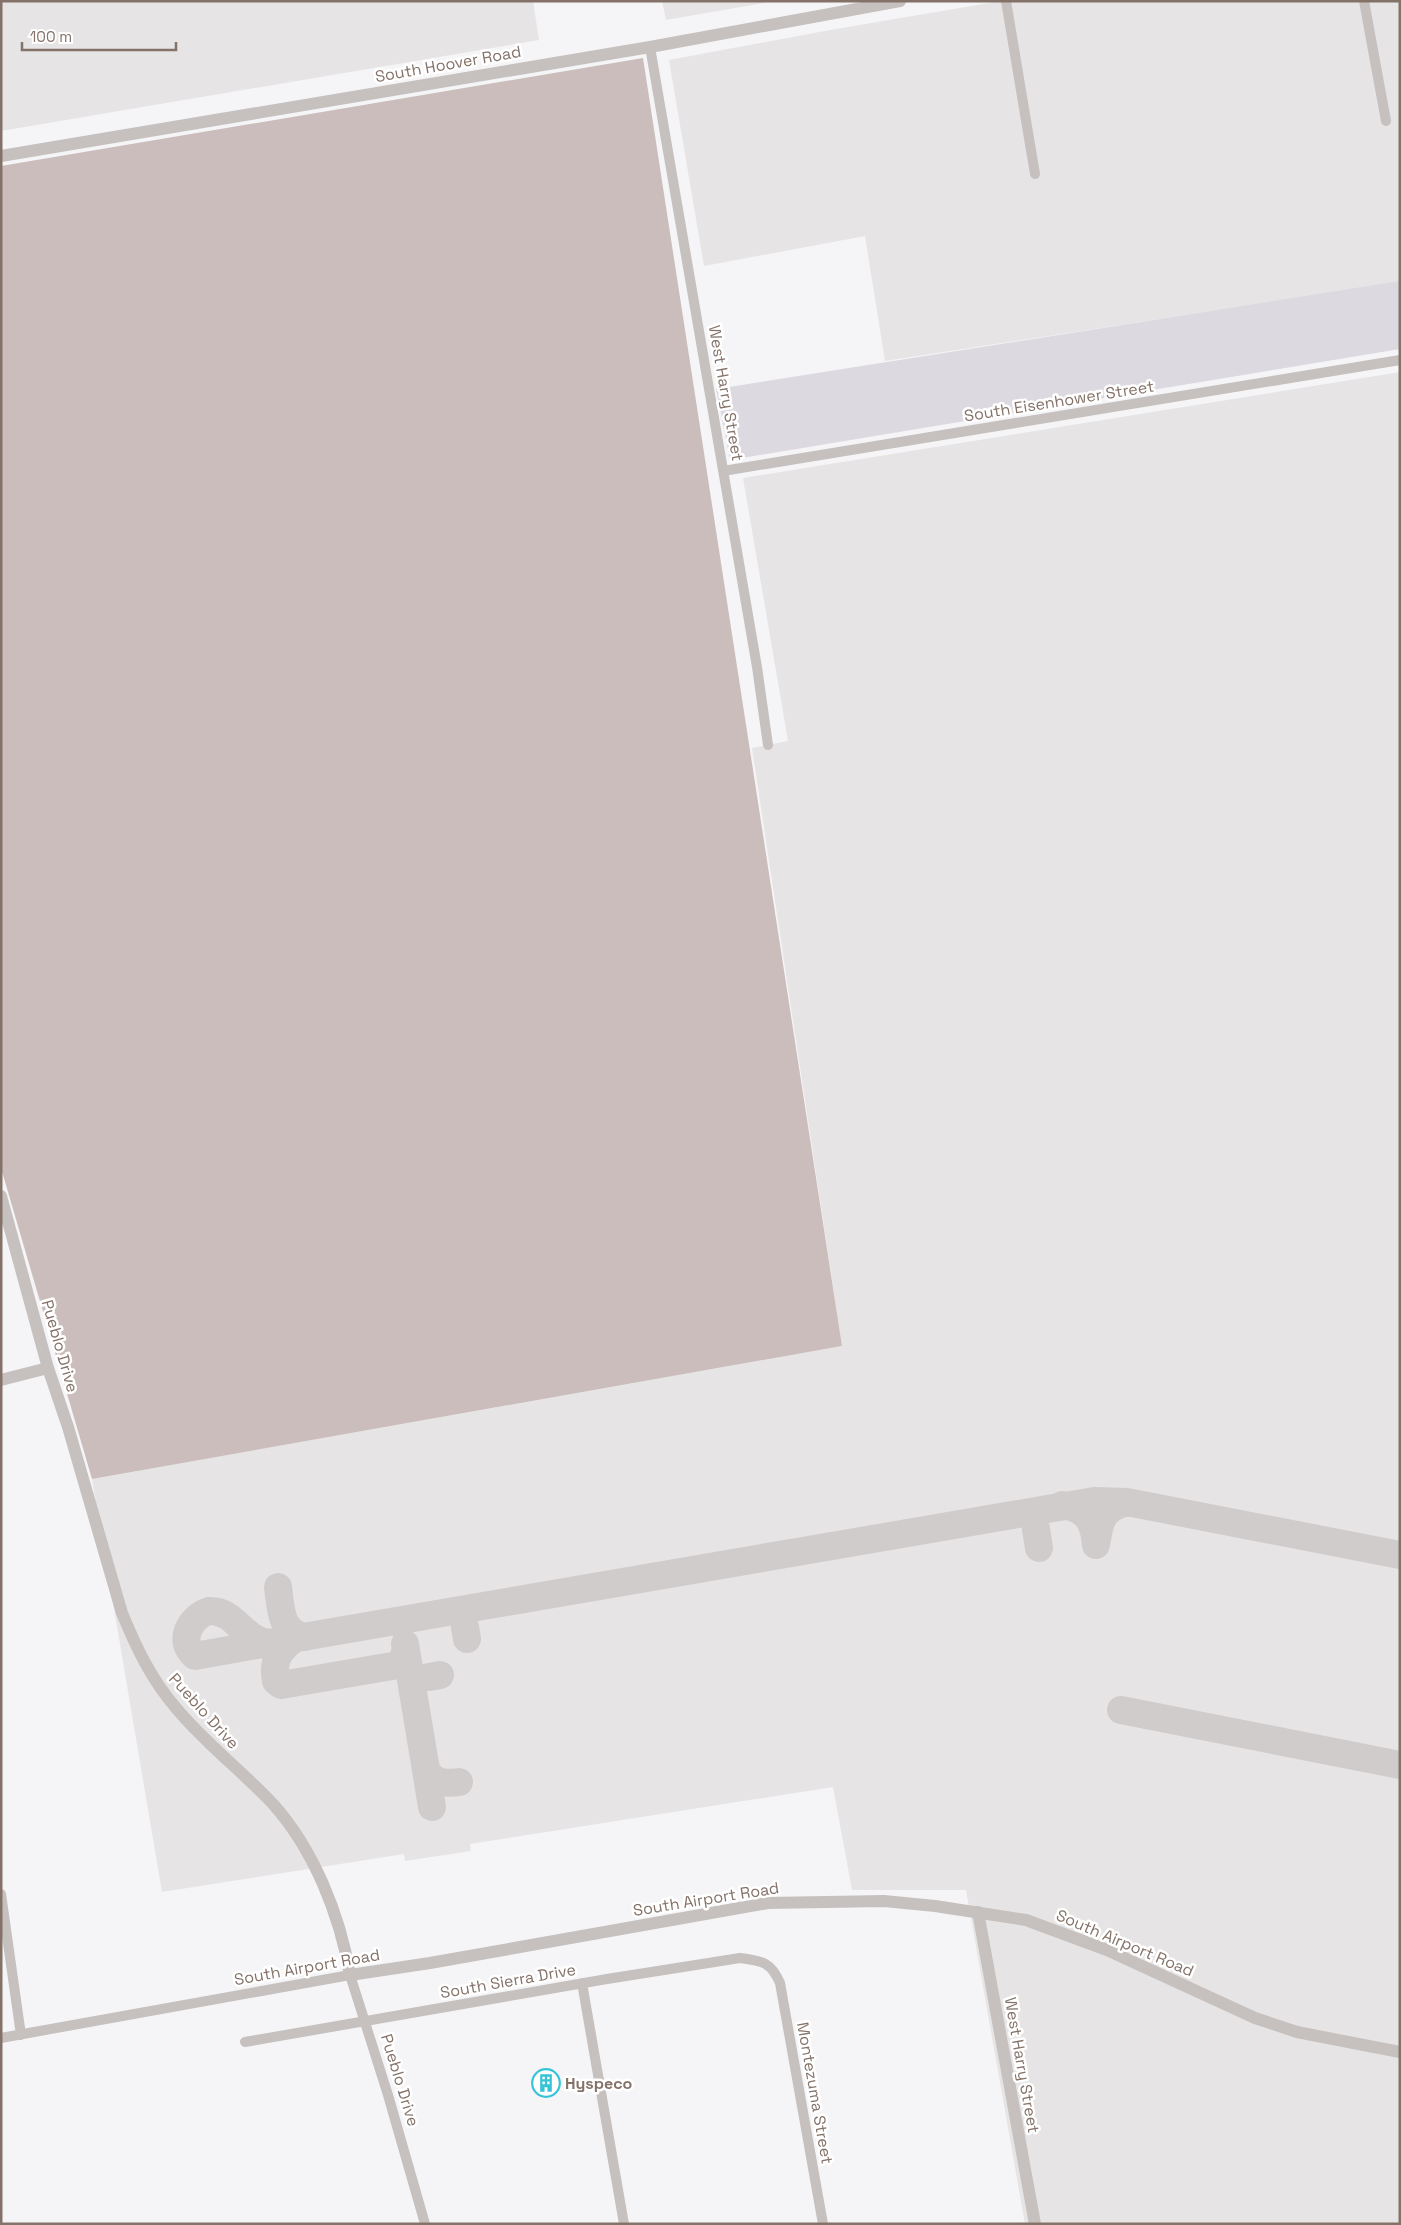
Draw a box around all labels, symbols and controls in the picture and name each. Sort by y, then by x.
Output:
scale bar [22,20,176,52]
text: 100 m [30,27,72,46]
street label: South Hoover Road [373,41,523,87]
street label: West Harry Street [704,323,748,463]
street label: South Eisenhower Street [962,376,1156,426]
street label: Pueblo Drive [37,1297,83,1395]
street label: Pueblo Drive [164,1669,244,1753]
street label: South Airport Road [631,1877,781,1921]
street label: South Airport Road [1053,1905,1197,1981]
street label: South Airport Road [233,1944,381,1990]
street label: South Sierra Drive [439,1959,577,2003]
street label: West Harry Street [1000,1995,1044,2135]
street label: Montezuma Street [792,2020,838,2166]
street label: Pueblo Drive [376,2031,424,2129]
building icon: Hyspeco [531,2068,561,2098]
place label: Hyspeco [565,2073,633,2094]

